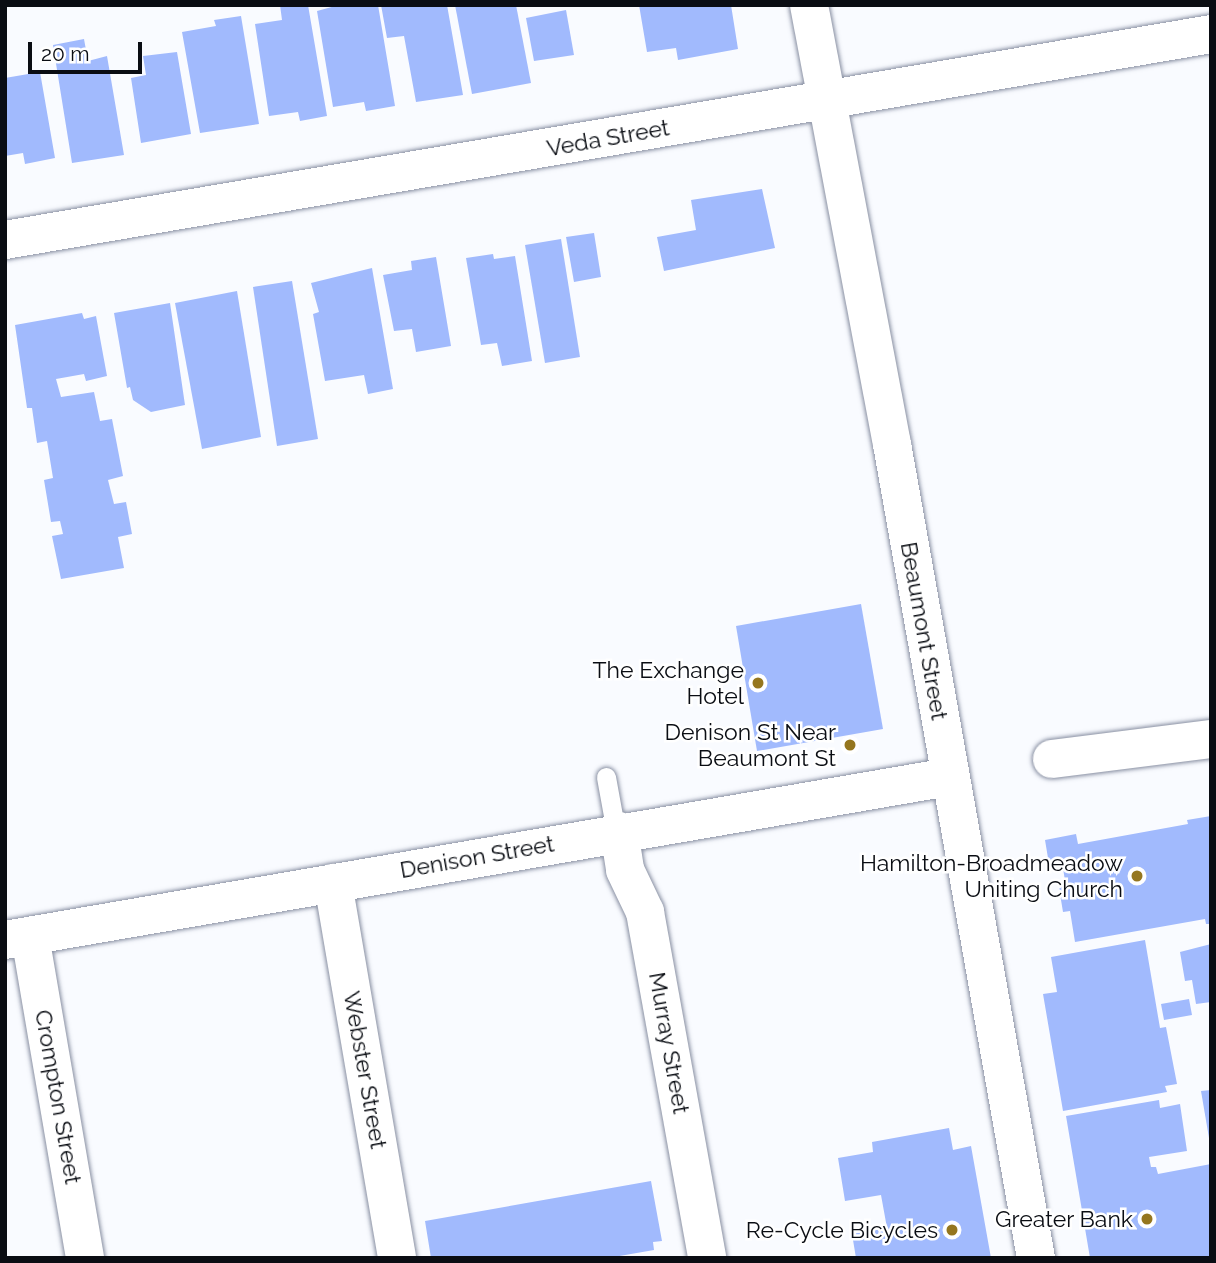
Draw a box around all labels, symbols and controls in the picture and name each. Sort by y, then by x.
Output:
scale bar [32,28,145,72]
text: 20 m [41,41,89,66]
street label: Veda Street [545,114,671,162]
street label: Beaumont Street [895,540,953,722]
place label: The Exchange Hotel [592,656,744,710]
marker: The Exchange Hotel [750,675,766,691]
place label: Denison St Near Beaumont St [665,718,836,772]
marker: Denison St Near Beaumont St [842,737,858,753]
street label: Denison Street [398,830,556,884]
place label: Hamilton-Broadmeadow Uniting Church [860,849,1123,903]
marker: Hamilton-Broadmeadow Uniting Church [1129,868,1145,884]
street label: Murray Street [643,970,695,1116]
street label: Webster Street [338,989,392,1151]
street label: Crompton Street [29,1008,87,1186]
place label: Greater Bank [994,1205,1133,1233]
marker: Greater Bank [1139,1211,1155,1227]
place label: Re-Cycle Bicycles [746,1216,938,1244]
marker: Re-Cycle Bicycles [944,1222,960,1238]

